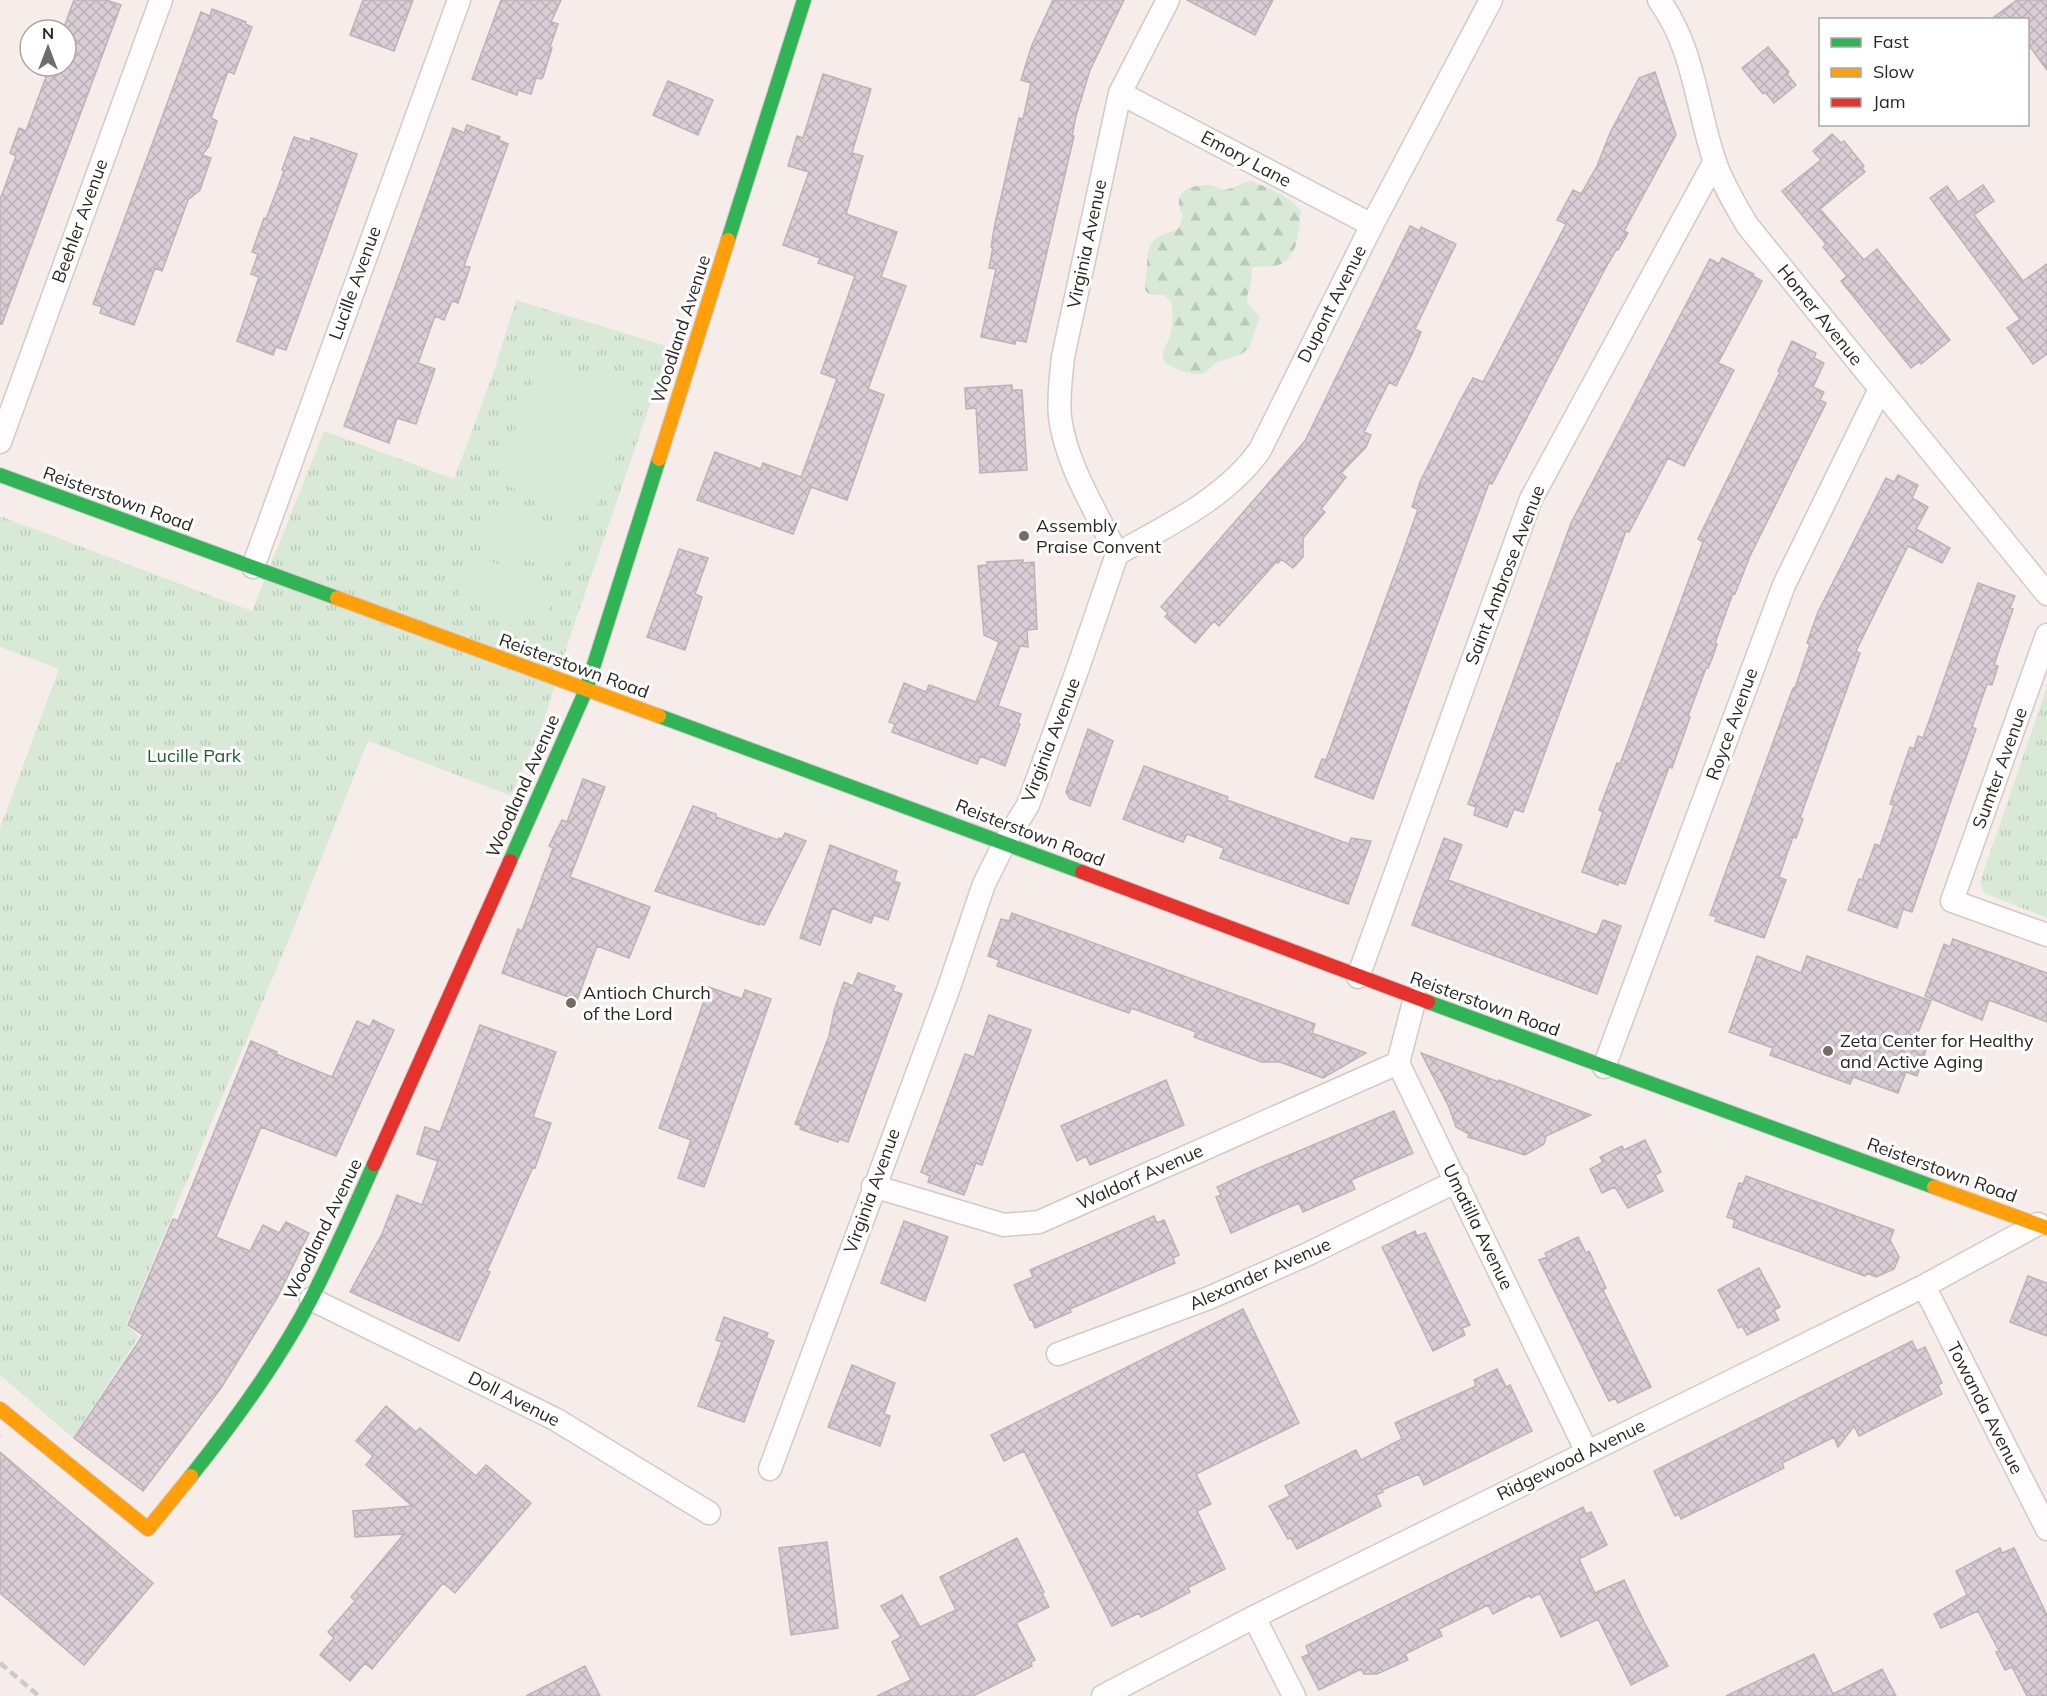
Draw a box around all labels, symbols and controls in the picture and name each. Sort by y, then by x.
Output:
north arrow [18,18,78,78]
legend [1819,18,2029,126]
text: N [42,23,54,43]
text: Fast [1873,30,1909,53]
text: Slow [1873,60,1915,83]
text: Jam [1873,90,1906,113]
street label: Emory Lane [1197,125,1295,192]
street label: Beehler Avenue [46,156,113,286]
street label: Virginia Avenue [1062,177,1111,311]
street label: Lucille Avenue [323,223,386,343]
street label: Dupont Avenue [1292,241,1371,367]
street label: Woodland Avenue [646,252,715,406]
street label: Homer Avenue [1773,259,1868,370]
street label: Reisterstown Road [40,461,196,536]
street label: Saint Ambrose Avenue [1460,482,1549,668]
place label: Assembly Praise Convent [1036,514,1161,558]
marker: Assembly Praise Convent [1017,529,1031,543]
street label: Reisterstown Road [496,628,652,703]
street label: Royce Avenue [1701,665,1762,783]
street label: Virginia Avenue [1016,674,1085,805]
street label: Sumter Avenue [1967,704,2032,832]
street label: Woodland Avenue [481,711,564,861]
park label: Lucille Park [147,744,242,767]
street label: Reisterstown Road [952,794,1108,872]
street label: Reisterstown Road [1407,966,1563,1041]
place label: Antioch Church of the Lord [583,981,711,1025]
marker: Antioch Church of the Lord [564,996,578,1010]
place label: Zeta Center for Healthy and Active Aging [1840,1029,2034,1073]
marker: Zeta Center for Healthy and Active Aging [1821,1044,1835,1058]
street label: Virginia Avenue [838,1125,905,1257]
street label: Reisterstown Road [1864,1132,2020,1207]
street label: Waldorf Avenue [1073,1138,1206,1215]
street label: Woodland Avenue [278,1154,367,1303]
street label: Umatilla Avenue [1438,1160,1519,1293]
street label: Alexander Avenue [1185,1232,1334,1315]
street label: Towanda Avenue [1942,1338,2029,1478]
street label: Doll Avenue [465,1366,564,1431]
street label: Ridgewood Avenue [1493,1414,1649,1505]

